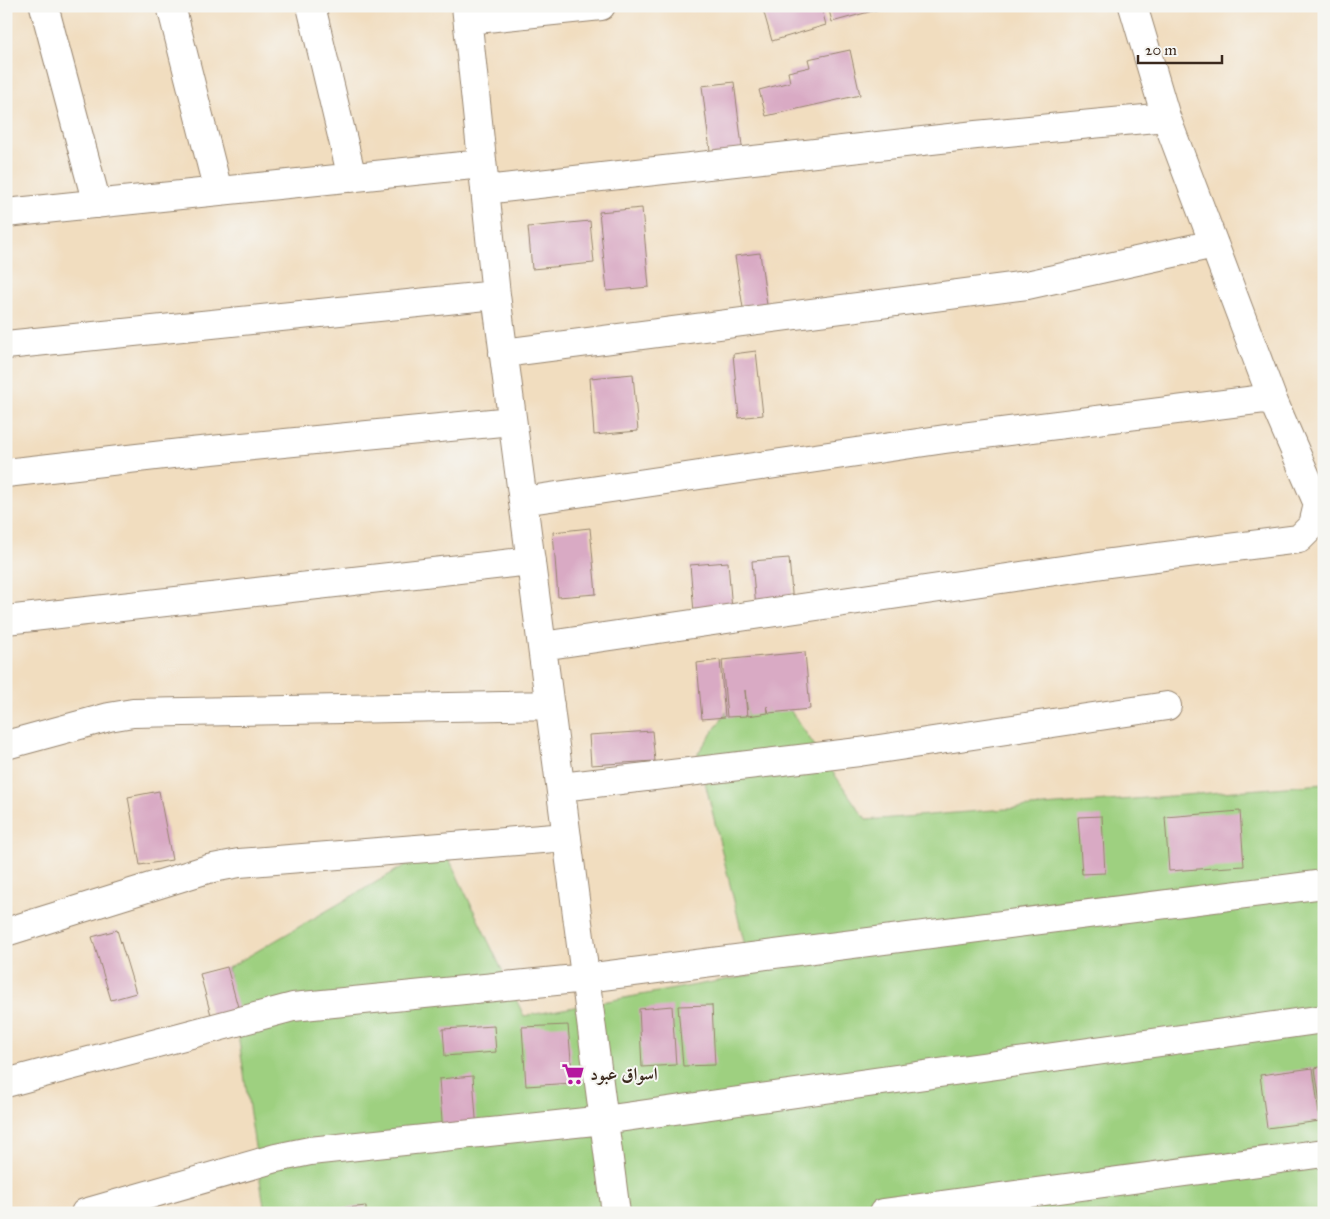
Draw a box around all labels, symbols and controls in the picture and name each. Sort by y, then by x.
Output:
scale bar [1138,32,1221,64]
text: 20 m [1145,41,1177,59]
supermarket icon: اسواق عبود [560,1061,586,1087]
place label: اسواق عبود [590,1063,658,1085]

